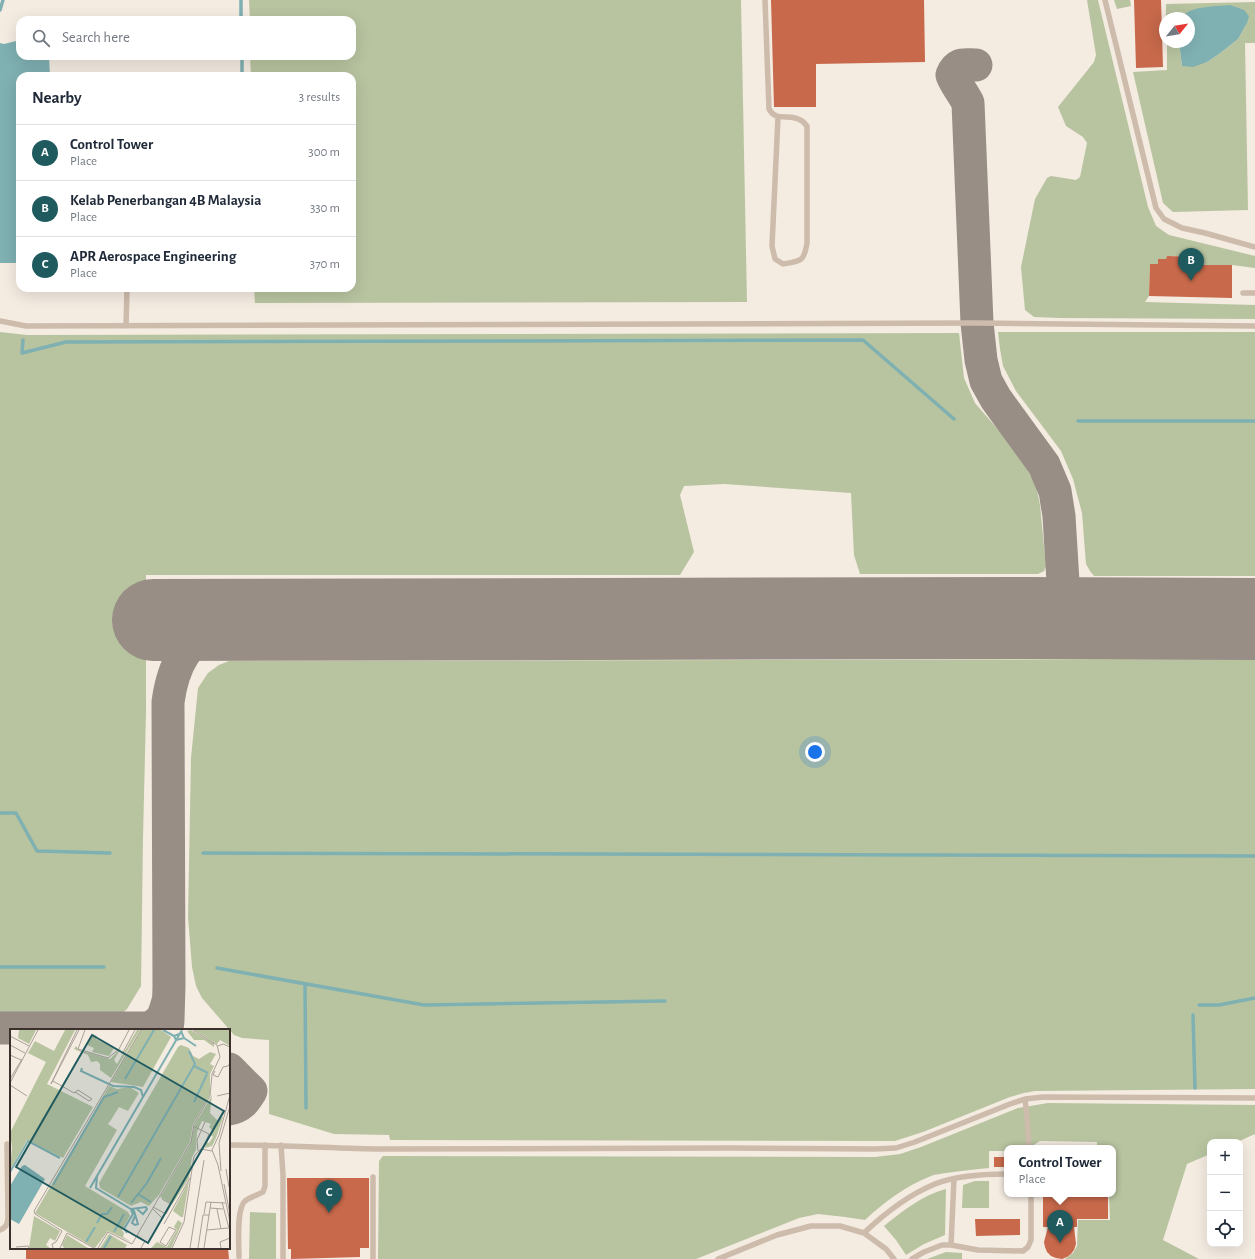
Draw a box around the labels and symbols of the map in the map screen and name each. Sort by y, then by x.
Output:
north arrow [1159,12,1195,48]
pin: B [1178,248,1204,281]
your location [805,742,825,762]
inset map [10,1029,230,1249]
pin: C [316,1180,342,1213]
pin: A [1047,1210,1073,1243]

